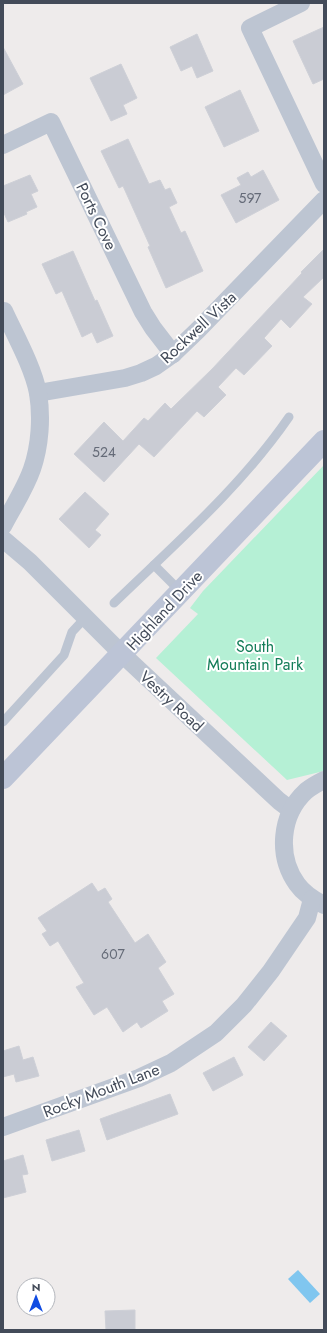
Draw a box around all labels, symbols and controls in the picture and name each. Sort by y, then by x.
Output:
street label: Ports Cove [70,179,123,254]
house number: 597 [239,188,262,208]
street label: Rockwell Vista [155,286,241,369]
house number: 524 [92,442,116,462]
street label: Highland Drive [121,565,208,656]
park label: South Mountain Park [207,635,304,676]
street label: Vestry Road [135,666,209,737]
house number: 607 [101,944,126,964]
street label: Rocky Mouth Lane [40,1058,163,1123]
north arrow [16,1277,56,1317]
text: N [32,1279,40,1295]

